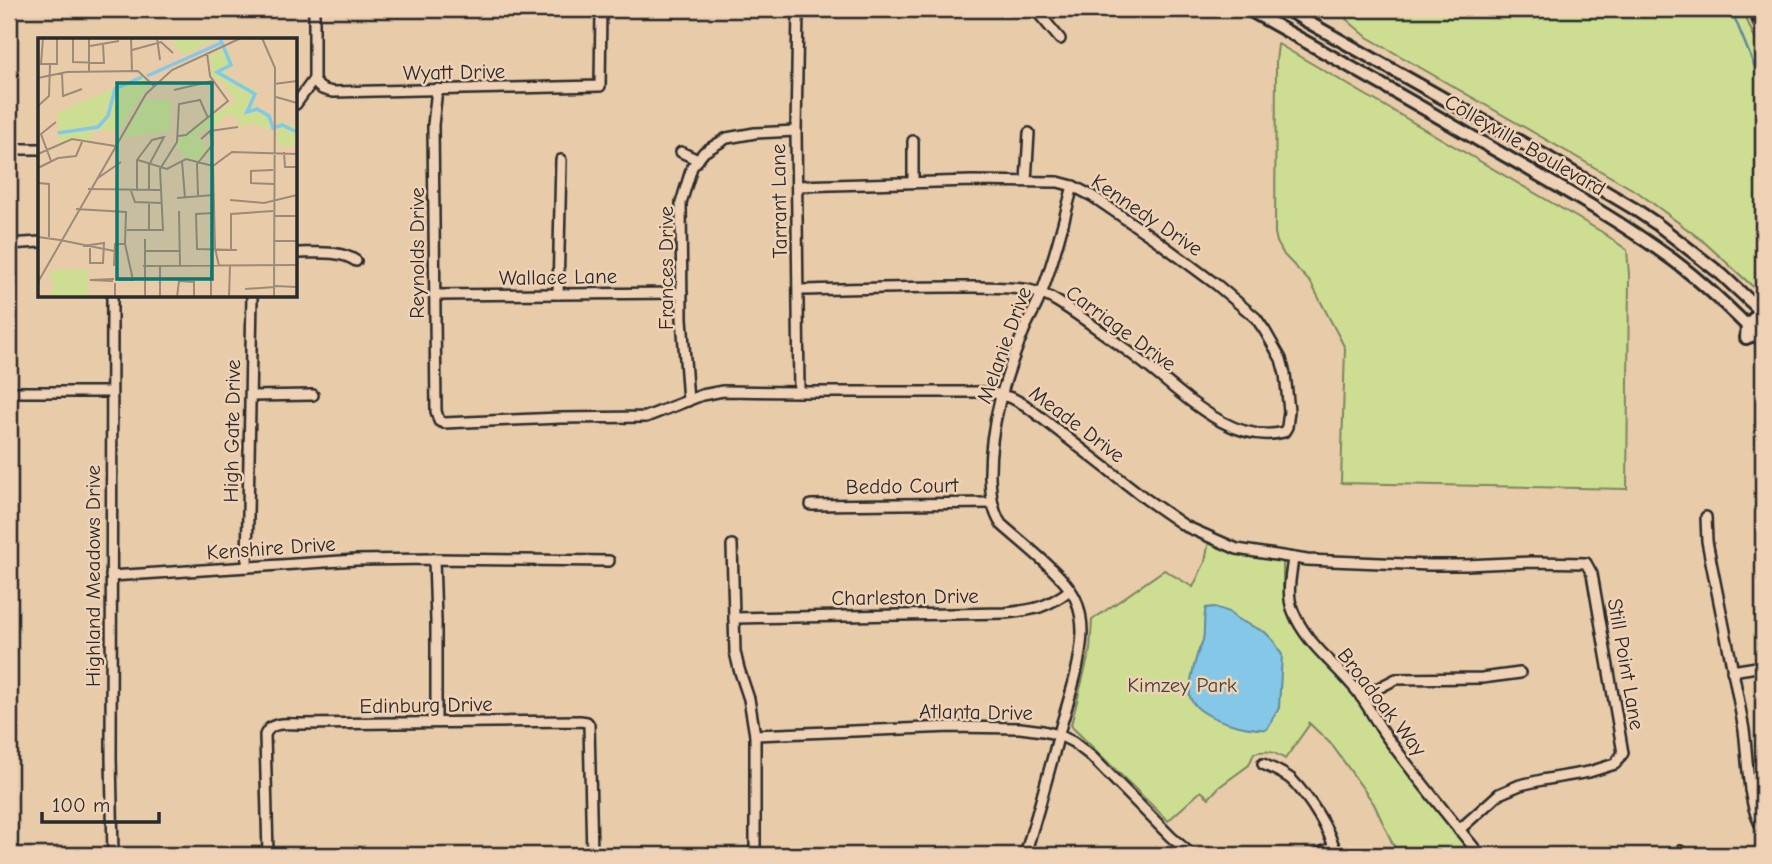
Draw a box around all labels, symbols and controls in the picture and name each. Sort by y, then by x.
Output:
inset map [38,38,298,298]
street label: Wyatt Drive [403,59,505,85]
street label: Colleyville Boulevard [1440,89,1610,201]
street label: Tarrant Lane [766,143,792,259]
street label: Kennedy Drive [1087,169,1207,261]
street label: Reynolds Drive [405,187,429,319]
street label: Frances Drive [654,206,678,330]
street label: Wallace Lane [499,264,617,290]
street label: Carriage Drive [1061,280,1181,376]
street label: Melanie Drive [972,283,1036,407]
street label: High Gate Drive [219,359,245,503]
street label: Meade Drive [1025,380,1129,468]
street label: Highland Meadows Drive [81,465,105,687]
street label: Beddo Court [845,473,960,499]
street label: Kenshire Drive [206,532,336,564]
street label: Charleston Drive [831,584,979,610]
street label: Still Point Lane [1603,596,1649,732]
street label: Broadoak Way [1332,643,1432,761]
park label: Kimzey Park [1127,673,1237,697]
street label: Edinburg Drive [359,692,493,718]
street label: Atlanta Drive [919,699,1033,725]
scale bar [42,780,159,824]
text: 100 m [52,793,110,817]

